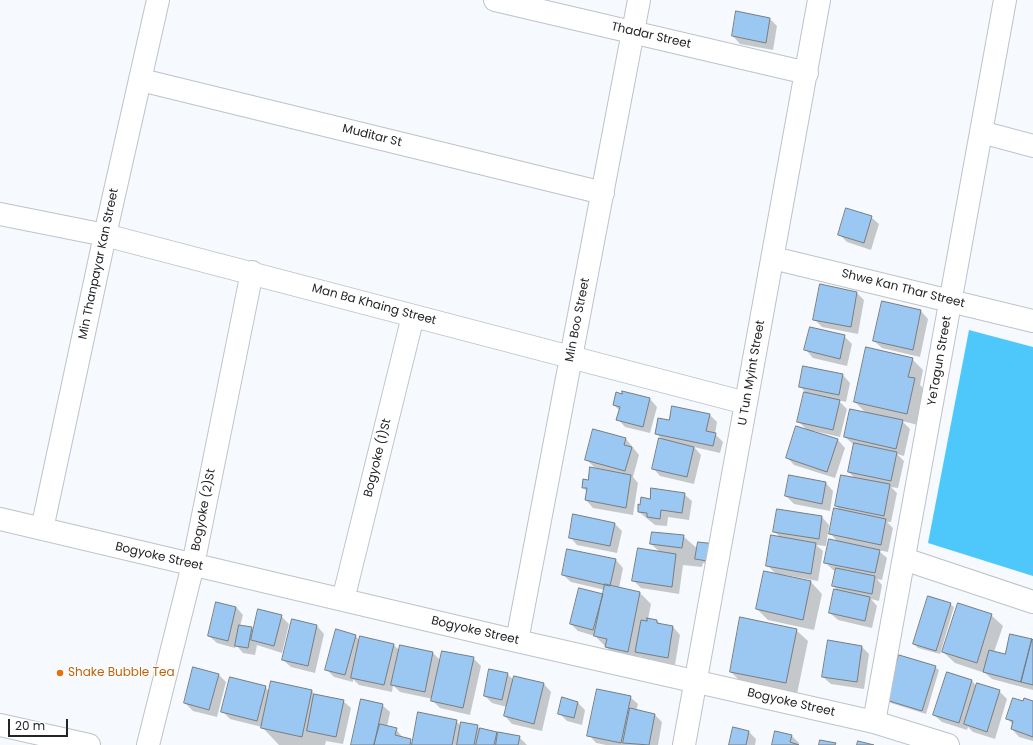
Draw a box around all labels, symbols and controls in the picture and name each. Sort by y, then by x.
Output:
street label: Thadar Street [610,20,692,52]
street label: Muditar St [341,122,403,150]
street label: Min Thanpayar Kan Street [76,187,122,341]
street label: Shwe Kan Thar Street [840,267,966,311]
street label: Min Boo Street [563,277,593,363]
street label: Man Ba Khaing Street [310,281,438,329]
street label: YeTagun Street [925,315,955,407]
street label: U Tun Myint Street [736,319,768,427]
street label: Bogyoke (1)St [361,417,395,499]
street label: Bogyoke (2)St [189,468,219,552]
street label: Bogyoke Street [114,540,204,574]
street label: Bogyoke Street [430,614,520,648]
place label: Shake Bubble Tea [68,666,175,680]
marker: Shake Bubble Tea [55,668,65,678]
street label: Bogyoke Street [746,686,836,720]
scale bar [10,711,70,737]
text: 20 m [15,717,45,734]

